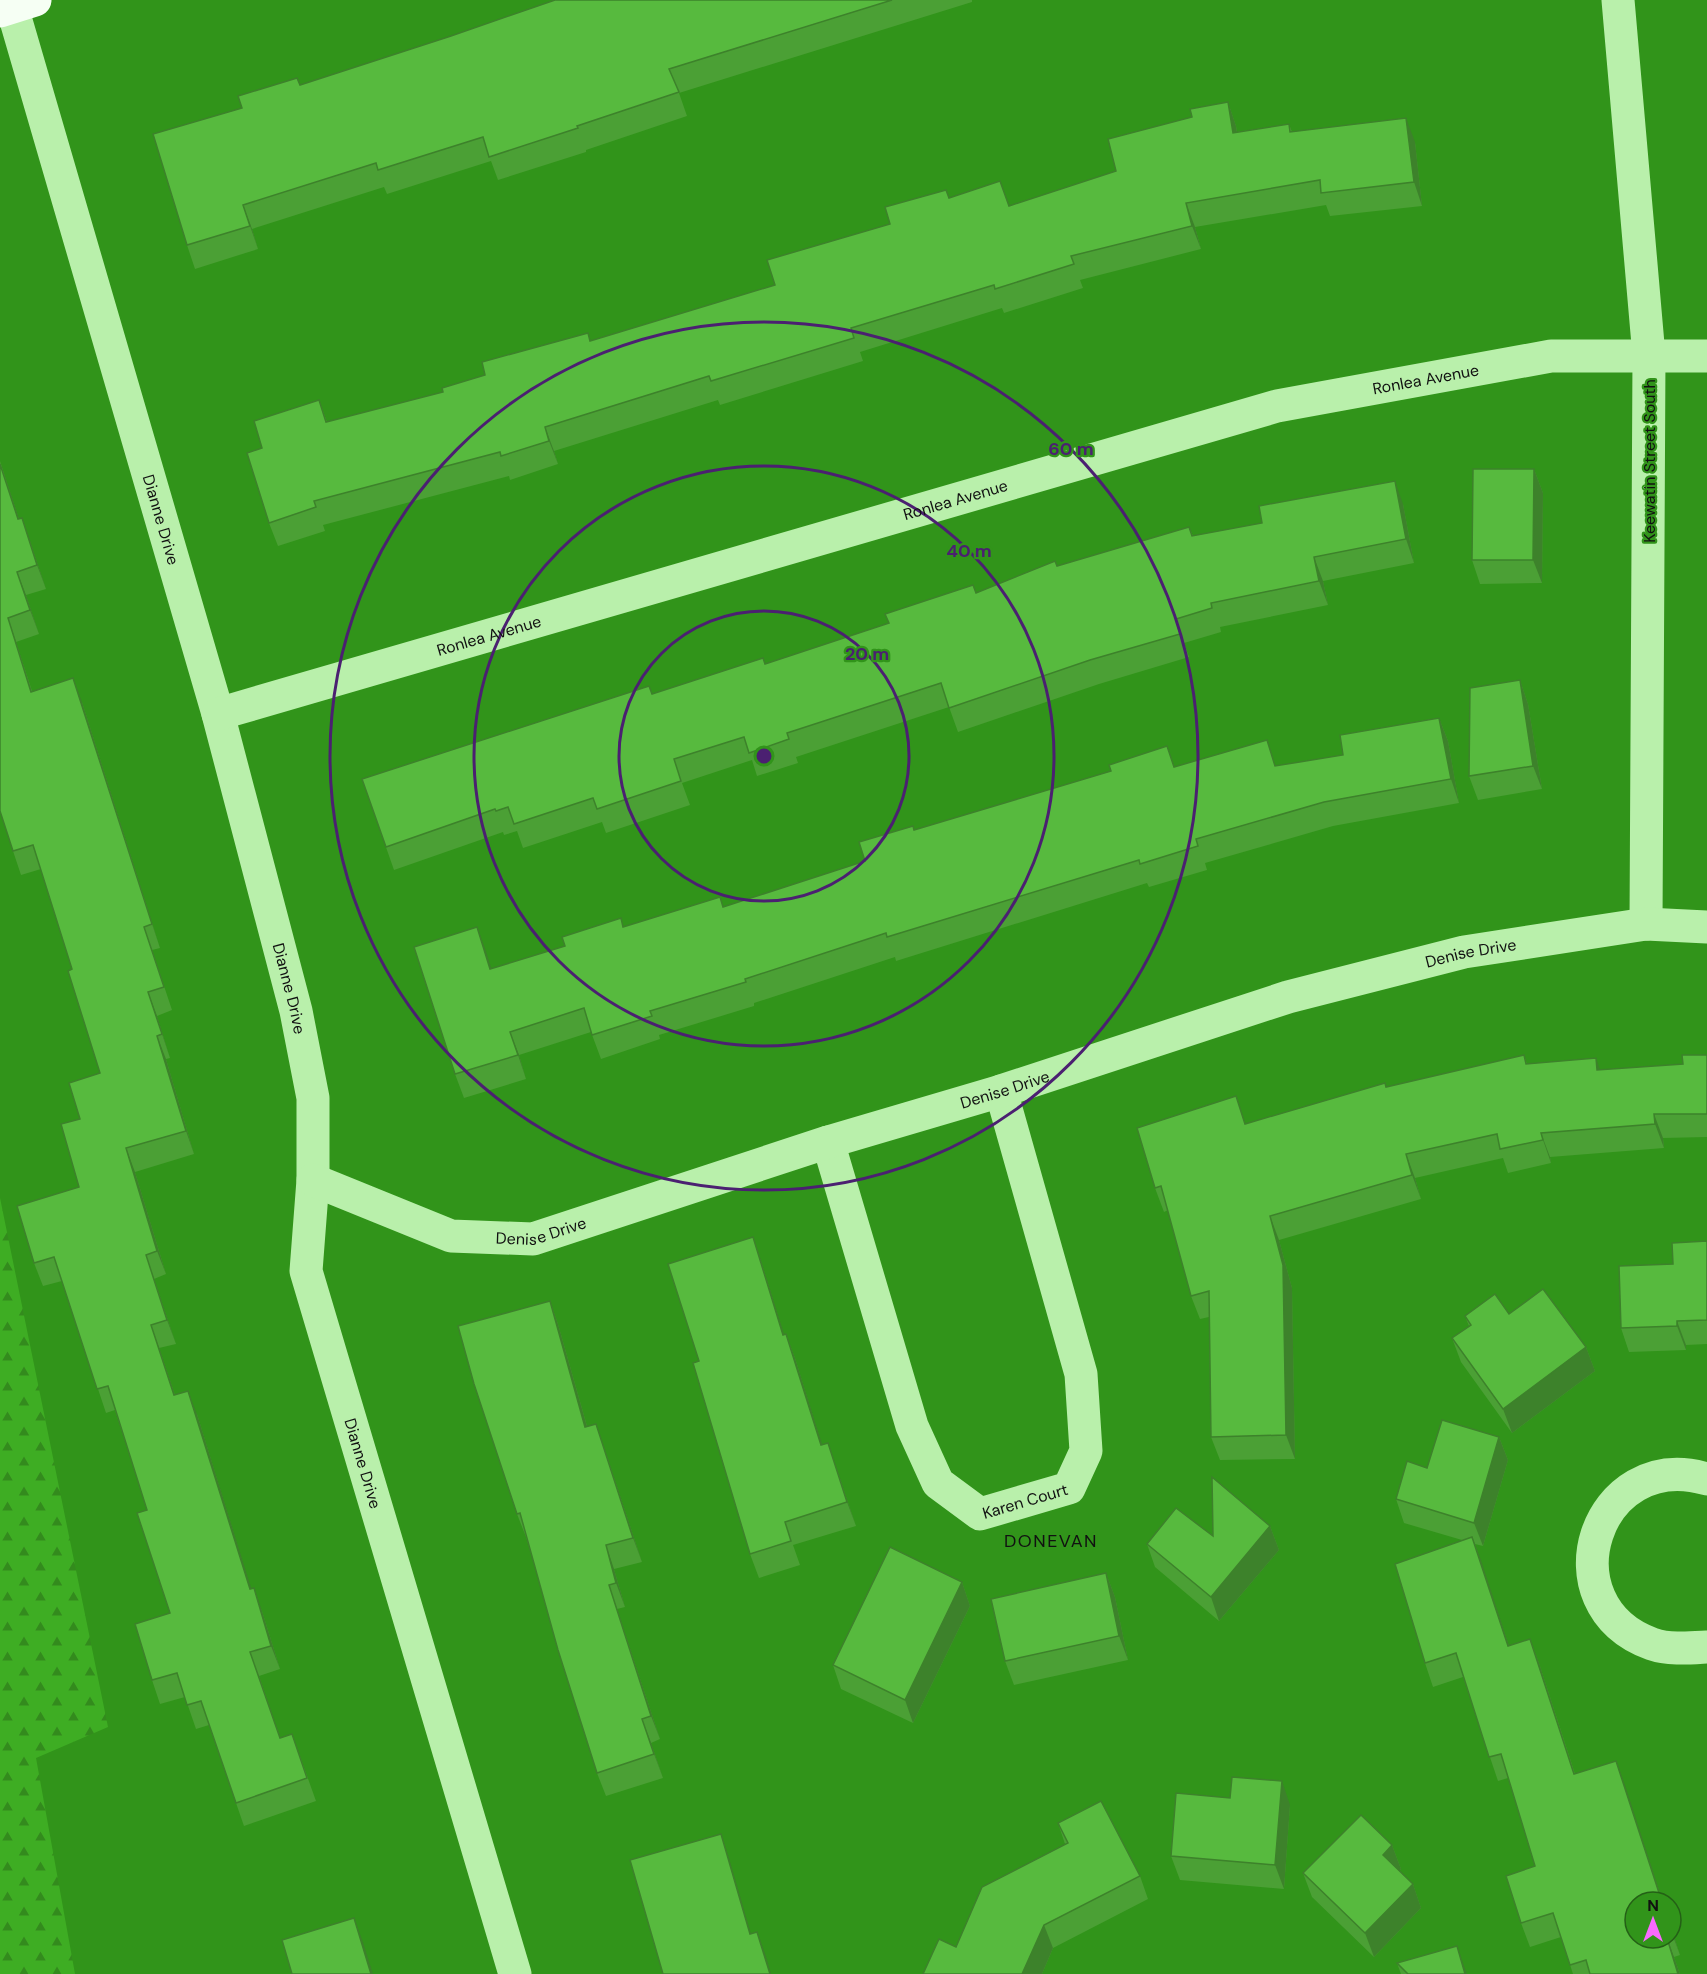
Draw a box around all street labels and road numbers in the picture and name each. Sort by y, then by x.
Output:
street label: Ronlea Avenue [1371,359,1481,399]
street label: Keewatin Street South [1639,379,1660,543]
street label: Dianne Drive [138,472,185,567]
street label: Ronlea Avenue [901,474,1010,525]
street label: Ronlea Avenue [434,610,543,660]
street label: Denise Drive [1423,934,1518,972]
street label: Dianne Drive [268,941,311,1036]
street label: Denise Drive [958,1065,1052,1113]
street label: Denise Drive [495,1212,589,1250]
street label: Dianne Drive [340,1416,387,1511]
street label: Karen Court [980,1478,1070,1523]

